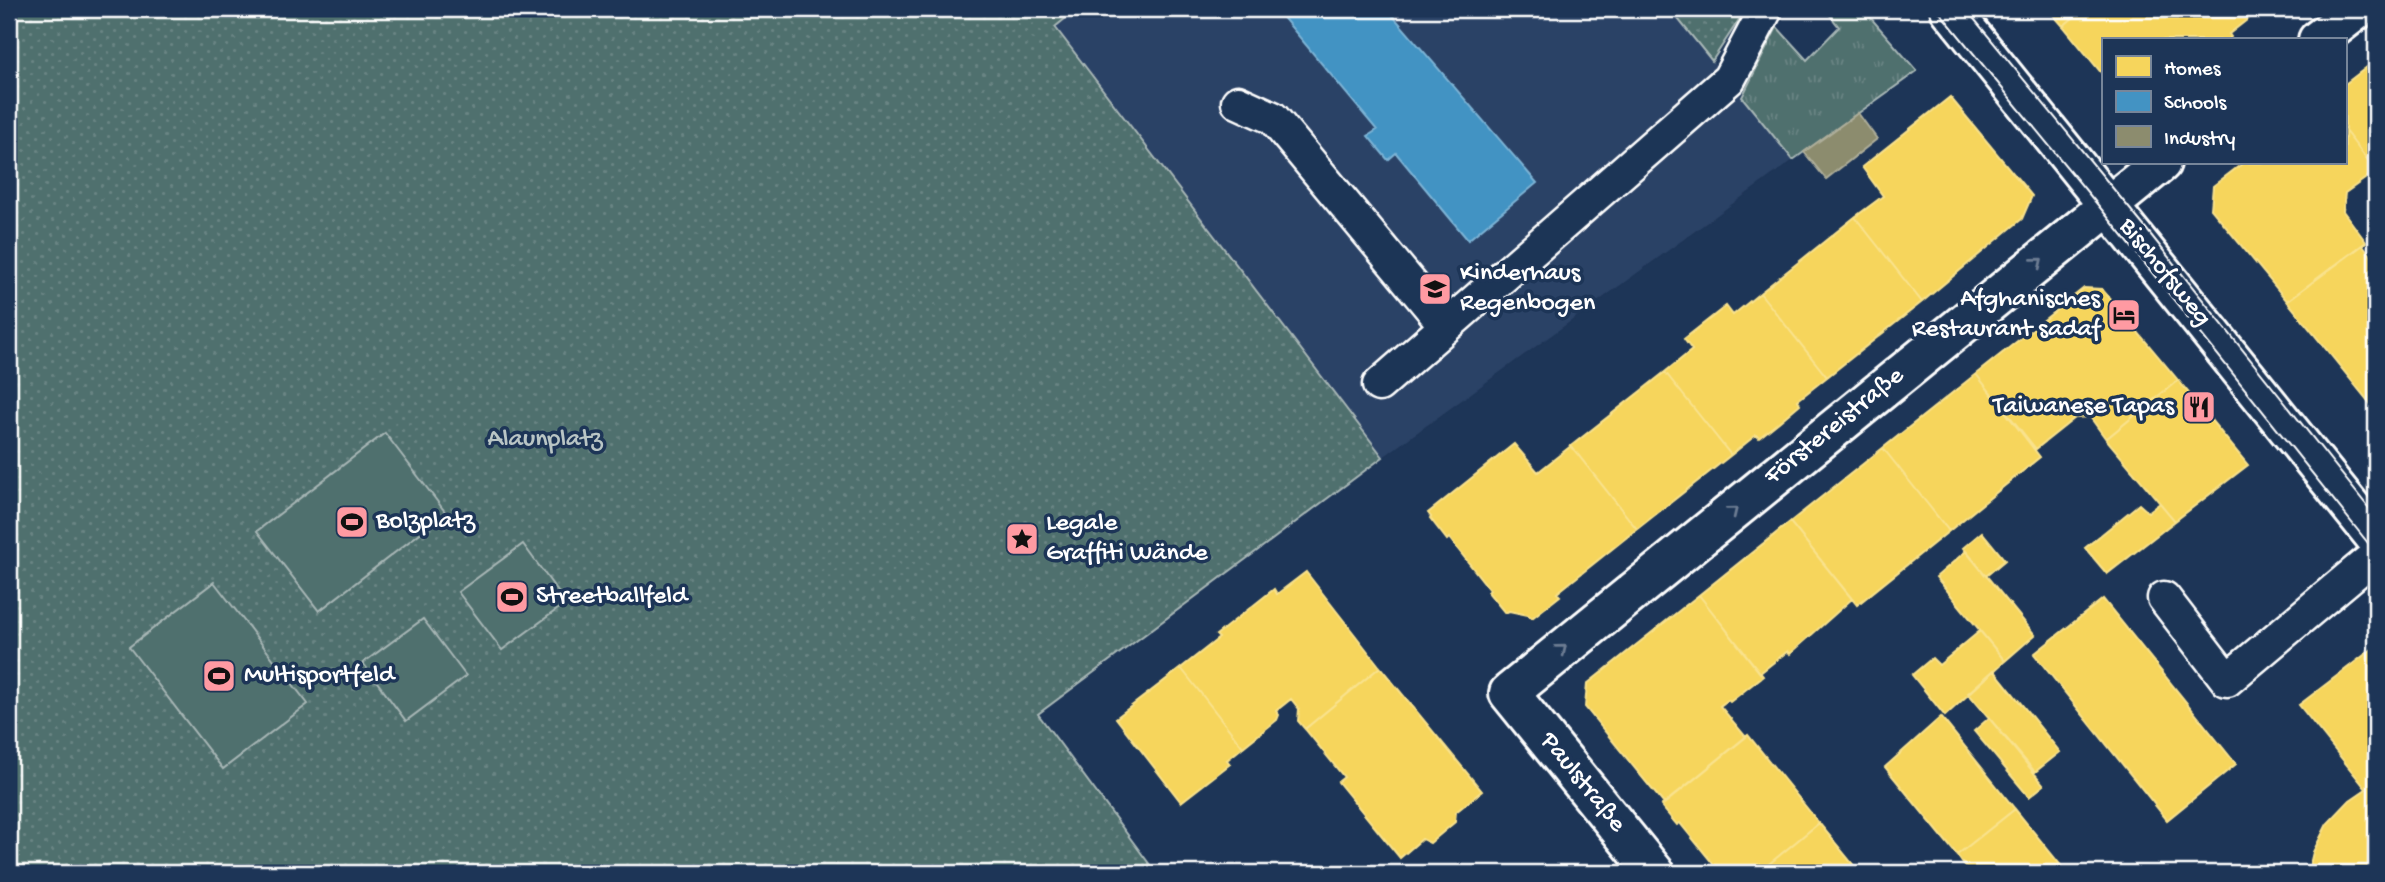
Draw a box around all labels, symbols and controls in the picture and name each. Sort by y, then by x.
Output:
legend [2102,38,2346,164]
text: Homes [2164,58,2222,83]
text: Schools [2164,92,2228,117]
text: Industry [2164,128,2235,153]
street label: Bischofsweg [2110,212,2217,334]
one-way arrow [2030,258,2042,271]
place label: Kinderhaus Regenbogen [1460,259,1596,320]
school or university icon: Kinderhaus Regenbogen [1416,270,1454,308]
place label: Afghanisches Restaurant sadaf [1912,285,2102,346]
hotel icon: Afghanisches Restaurant sadaf [2105,296,2143,334]
street label: Förstereistraße [1758,361,1912,493]
restaurant icon: Taiwanese Tapas [2180,388,2218,426]
place label: Taiwanese Tapas [1991,392,2175,423]
park label: Alaunplatz [487,425,604,456]
sports icon: Bolzplatz [333,503,371,541]
one-way arrow [1725,506,1737,519]
place label: Bolzplatz [375,507,477,538]
place label: Legale Graffiti Wände [1046,509,1208,570]
place icon: Legale Graffiti Wände [1003,520,1041,558]
sports icon: Streetballfeld [493,578,531,616]
place label: Streetballfeld [536,582,689,613]
one-way arrow [1554,645,1566,658]
sports icon: Multisportfeld [200,657,238,695]
place label: Multisportfeld [244,661,396,692]
street label: Paulstraße [1532,726,1632,840]

